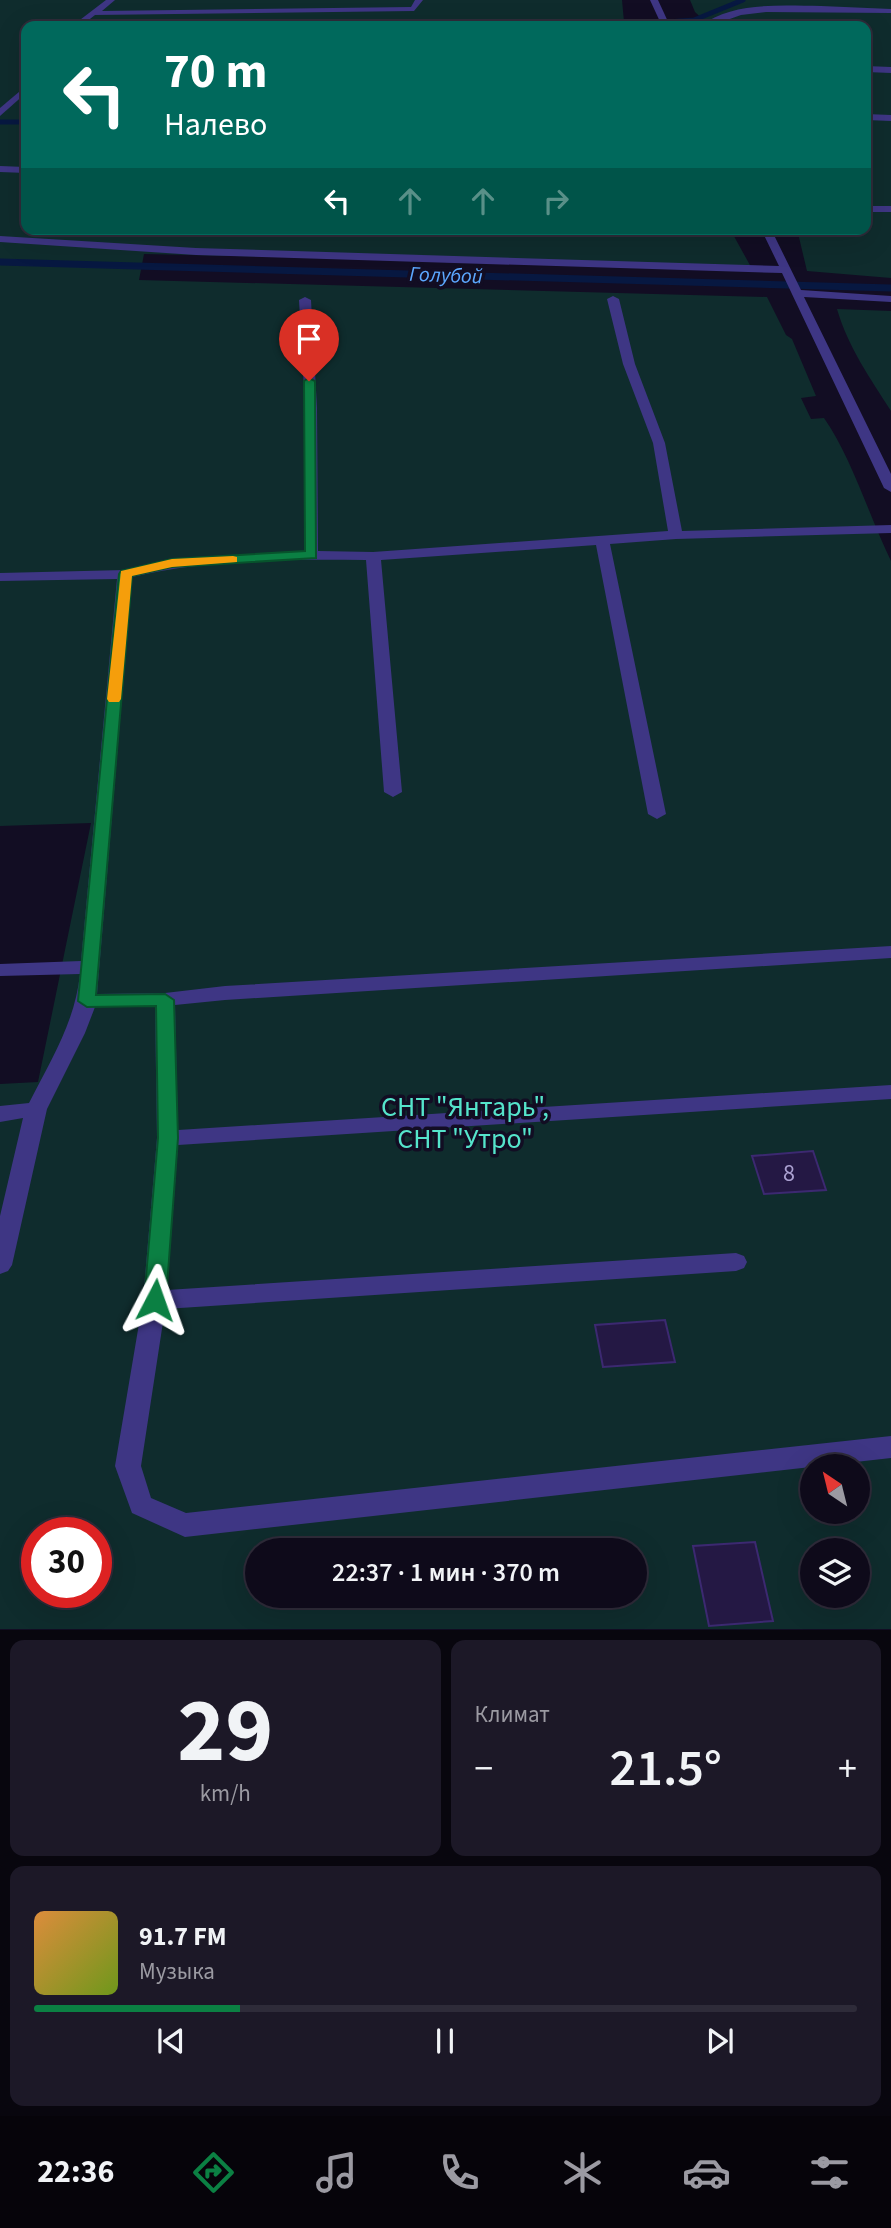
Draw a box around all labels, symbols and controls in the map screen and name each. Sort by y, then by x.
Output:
text: 70 m [164,37,268,107]
icon: left [49,49,140,140]
text: Налево [164,102,267,148]
icon: left [318,182,356,220]
icon: ahead [391,182,429,220]
icon: ahead [464,182,502,220]
icon: right [537,182,575,220]
water label: Голубой [409,259,483,291]
pin [279,309,339,381]
icon: arrive [290,320,328,358]
park label: СНТ "Янтарь", СНТ "Утро" [381,1087,549,1159]
house number: 8 [783,1156,795,1191]
position arrow [118,1263,192,1337]
north arrow [800,1454,870,1524]
map controls [800,1454,870,1608]
speed limit sign: 30 [21,1517,112,1608]
button: layers [800,1538,870,1608]
text: 22:37 · 1 мин · 370 m [332,1554,560,1591]
text: 29 [177,1667,273,1796]
text: Климат [475,1698,550,1731]
text: 21.5° [610,1732,722,1806]
text: − [475,1742,493,1796]
text: + [838,1742,857,1796]
text: km/h [200,1777,251,1810]
text: 91.7 FM [139,1918,227,1955]
text: Музыка [139,1955,215,1988]
icon: previous [152,2022,190,2060]
icon: pause [426,2022,464,2060]
icon: next [701,2022,739,2060]
icon: directions [189,2148,238,2197]
icon: music [312,2148,361,2197]
icon: phone [435,2148,484,2197]
icon: climate [558,2148,607,2197]
icon: car [682,2148,731,2197]
icon: filters [805,2148,854,2197]
text: 22:36 [37,2149,114,2195]

